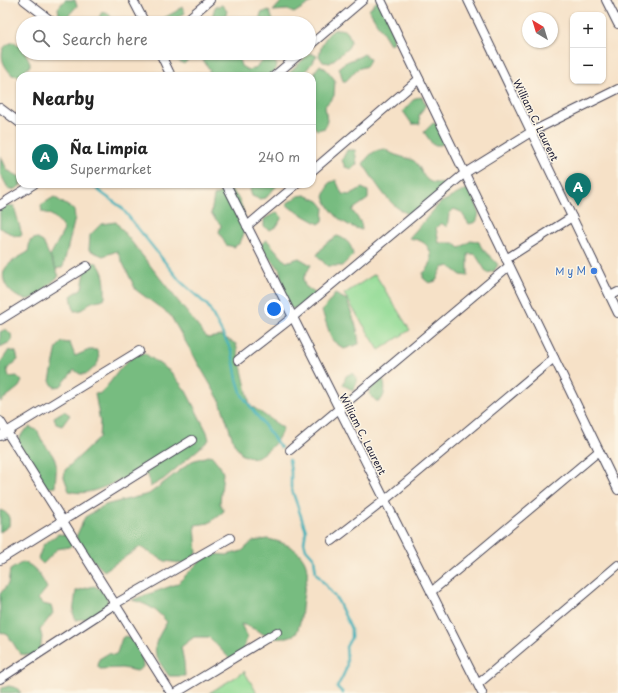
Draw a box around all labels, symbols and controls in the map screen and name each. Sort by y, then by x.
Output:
north arrow [522,12,558,48]
map controls [570,12,606,84]
button: + [570,12,606,48]
search box [16,16,316,60]
icon: search [30,27,52,49]
text: Search here [62,27,148,50]
button: − [570,48,606,84]
street label: William C. Laurent [510,76,563,163]
text: Nearby [32,85,94,111]
text: Ña Limpia [70,136,148,159]
text: A [40,147,50,166]
text: 240 m [258,147,300,166]
text: Supermarket [70,159,152,178]
pin: A [565,173,591,206]
place label: M y M [555,263,586,278]
marker: M y M [589,266,599,276]
your location [264,299,284,319]
street label: William C. Laurent [336,390,390,477]

